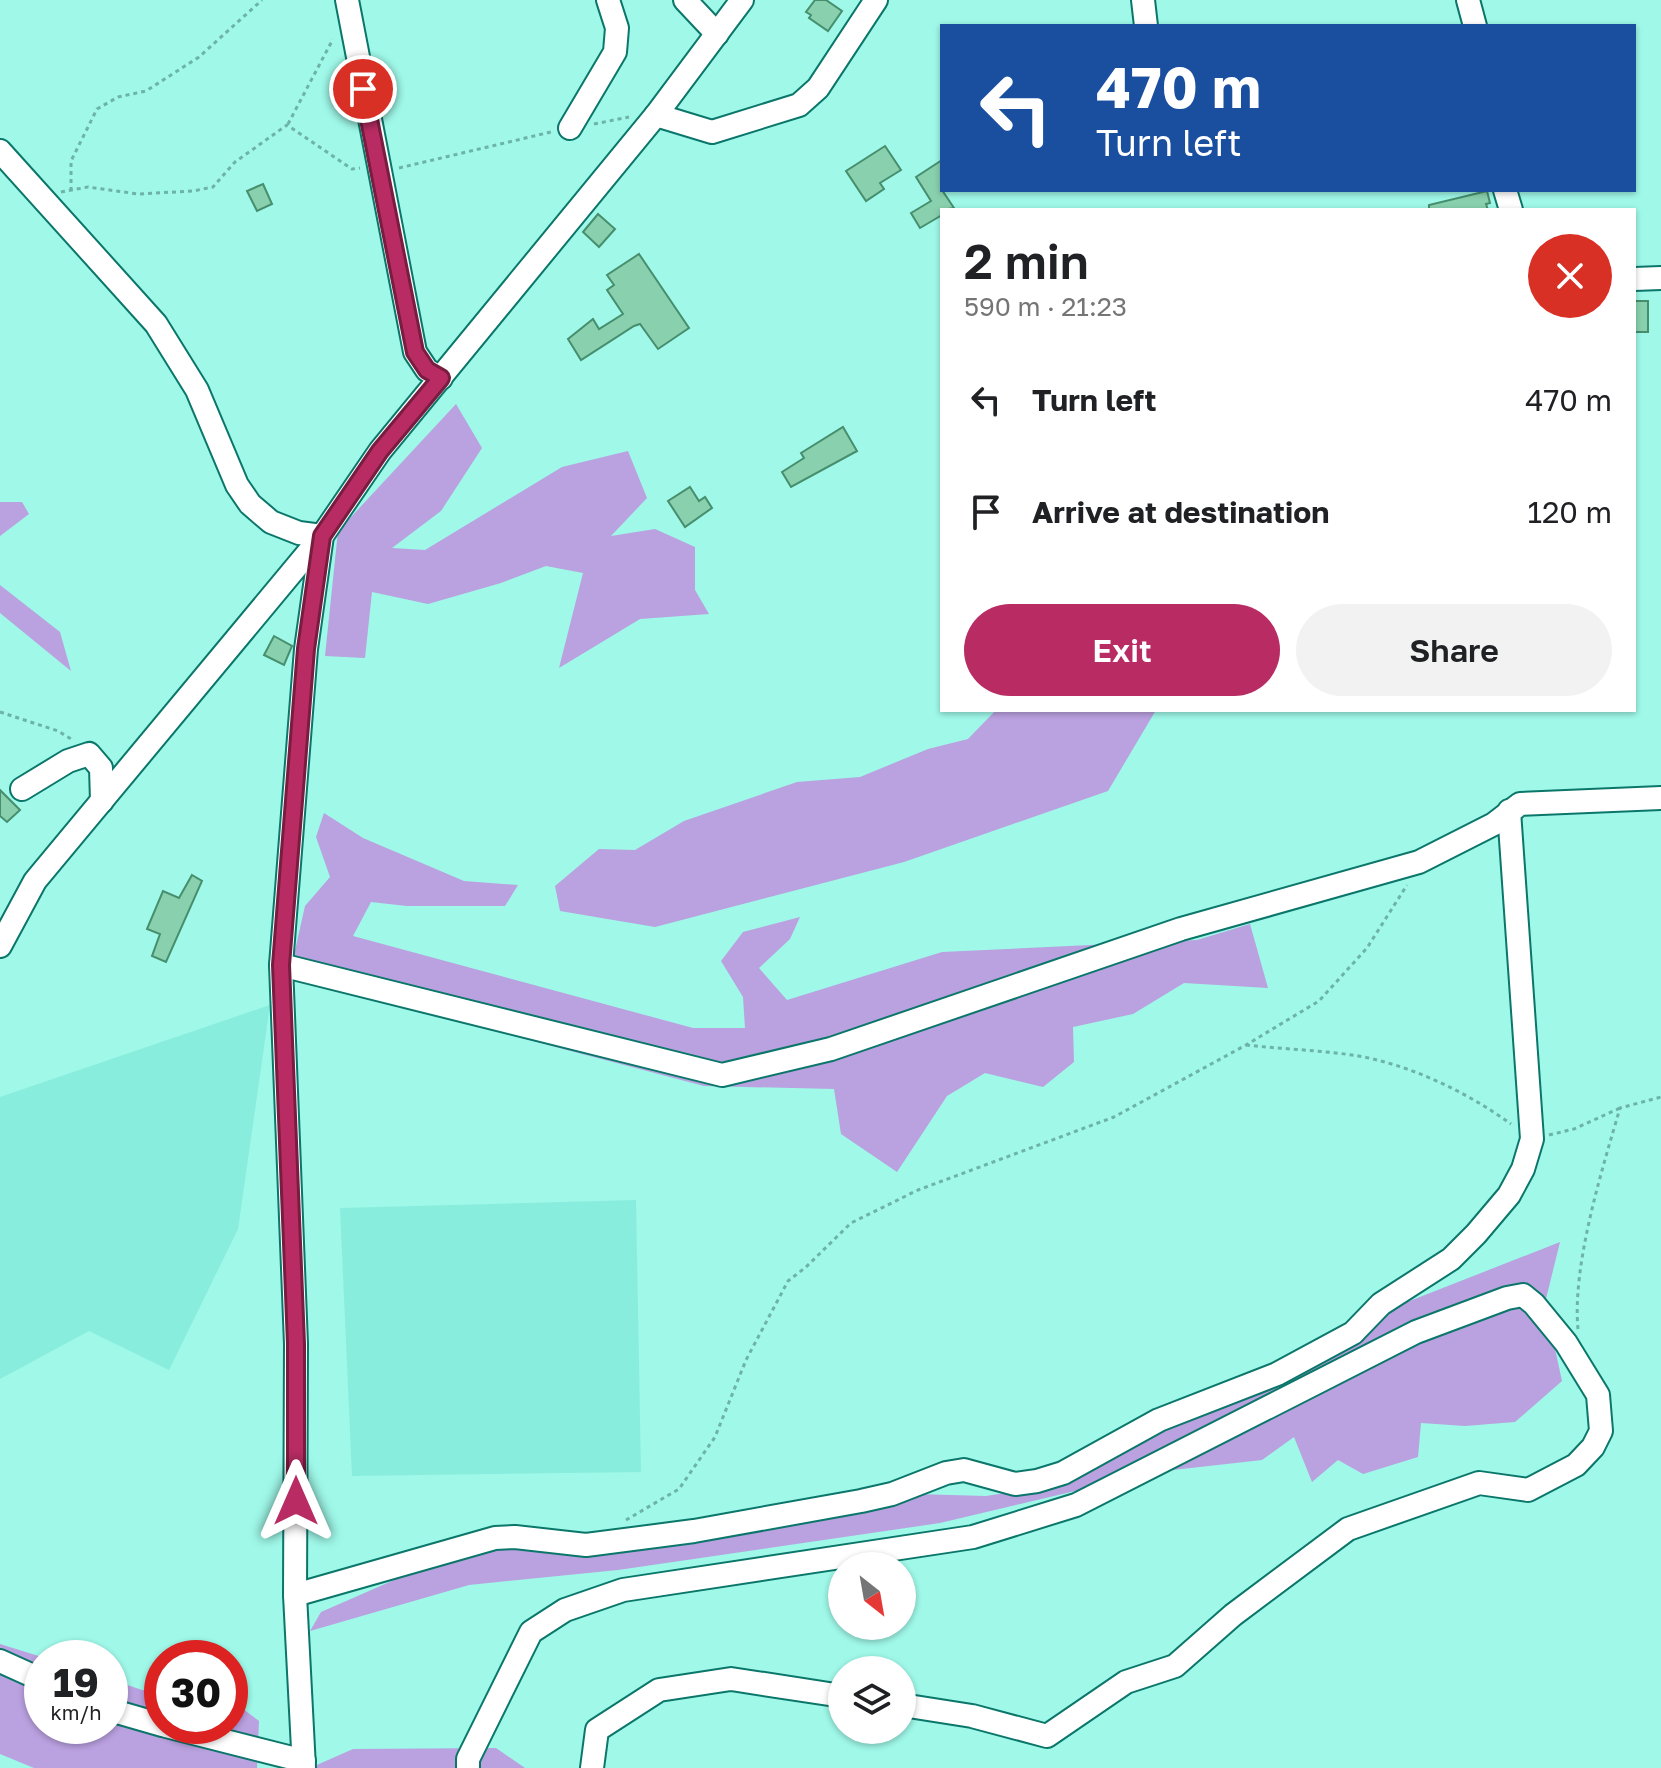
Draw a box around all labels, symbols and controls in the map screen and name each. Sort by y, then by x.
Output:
text: 470 m [1096,53,1261,120]
pin [329,55,397,123]
icon: left [964,56,1068,160]
icon: arrive [341,67,385,111]
text: Turn left [1096,121,1242,164]
text: 2 min [964,232,1089,290]
button: close [1528,234,1612,318]
text: 590 m · 21:23 [964,291,1127,322]
icon: left [964,378,1008,422]
text: Turn left [1032,382,1157,418]
text: 470 m [1525,382,1612,418]
icon: arrive [964,490,1008,534]
text: Arrive at destination [1032,494,1329,530]
text: 120 m [1527,494,1612,530]
button: Exit [964,604,1280,696]
button: Share [1296,604,1612,696]
position arrow [254,1459,338,1543]
north arrow [828,1552,916,1640]
map controls [828,1552,916,1744]
speed limit sign: 30 [144,1640,248,1744]
button: layers [828,1656,916,1744]
text: 19 [53,1658,99,1706]
text: km/h [51,1700,101,1724]

